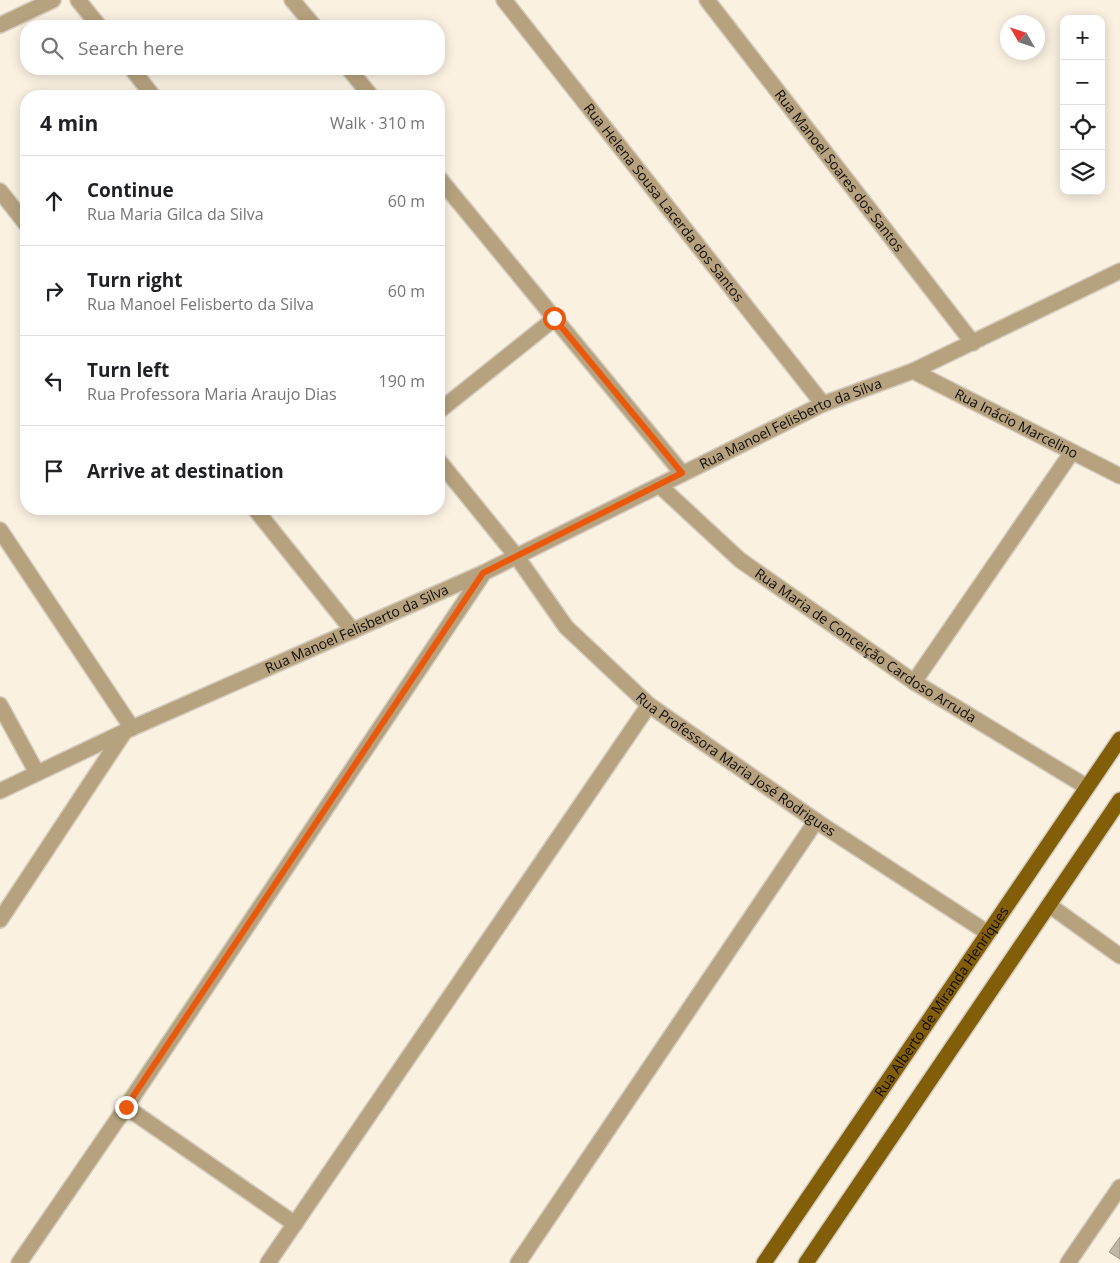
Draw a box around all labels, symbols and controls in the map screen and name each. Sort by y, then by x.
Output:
north arrow [1000,15,1045,60]
map controls [1060,15,1105,195]
button: + [1060,15,1105,60]
search box [20,20,445,75]
icon: search [38,34,66,62]
text: Search here [78,35,184,61]
button: − [1060,60,1105,105]
street label: Rua Manoel Soares dos Santos [771,85,909,256]
street label: Rua Helena Sousa Lacerda dos Santos [580,99,749,306]
button: locate [1060,105,1105,150]
text: 4 min [40,109,98,137]
text: Walk · 310 m [330,112,425,134]
button: layers [1060,150,1105,195]
text: Continue [87,177,174,203]
icon: ahead [40,187,68,215]
text: 60 m [388,190,425,212]
text: Rua Maria Gilca da Silva [87,203,264,225]
text: Turn right [87,267,182,293]
icon: right [40,277,68,305]
text: 60 m [388,280,425,302]
text: Rua Manoel Felisberto da Silva [87,293,314,315]
route start [543,307,566,330]
text: Turn left [87,357,169,383]
icon: left [40,367,68,395]
text: 190 m [379,370,425,392]
street label: Rua Manoel Felisberto da Silva [696,373,884,473]
text: Rua Professora Maria Araujo Dias [87,383,337,405]
street label: Rua Inácio Marcelino [952,384,1082,462]
icon: arrive [40,457,68,485]
text: Arrive at destination [87,458,284,484]
street label: Rua Maria de Conceição Cardoso Arruda [751,563,980,727]
street label: Rua Manoel Felisberto da Silva [262,579,451,677]
street label: Rua Professora Maria José Rodrigues [632,687,840,840]
street label: Rua Alberto de Miranda Henriques [870,902,1013,1100]
route end [115,1096,138,1119]

